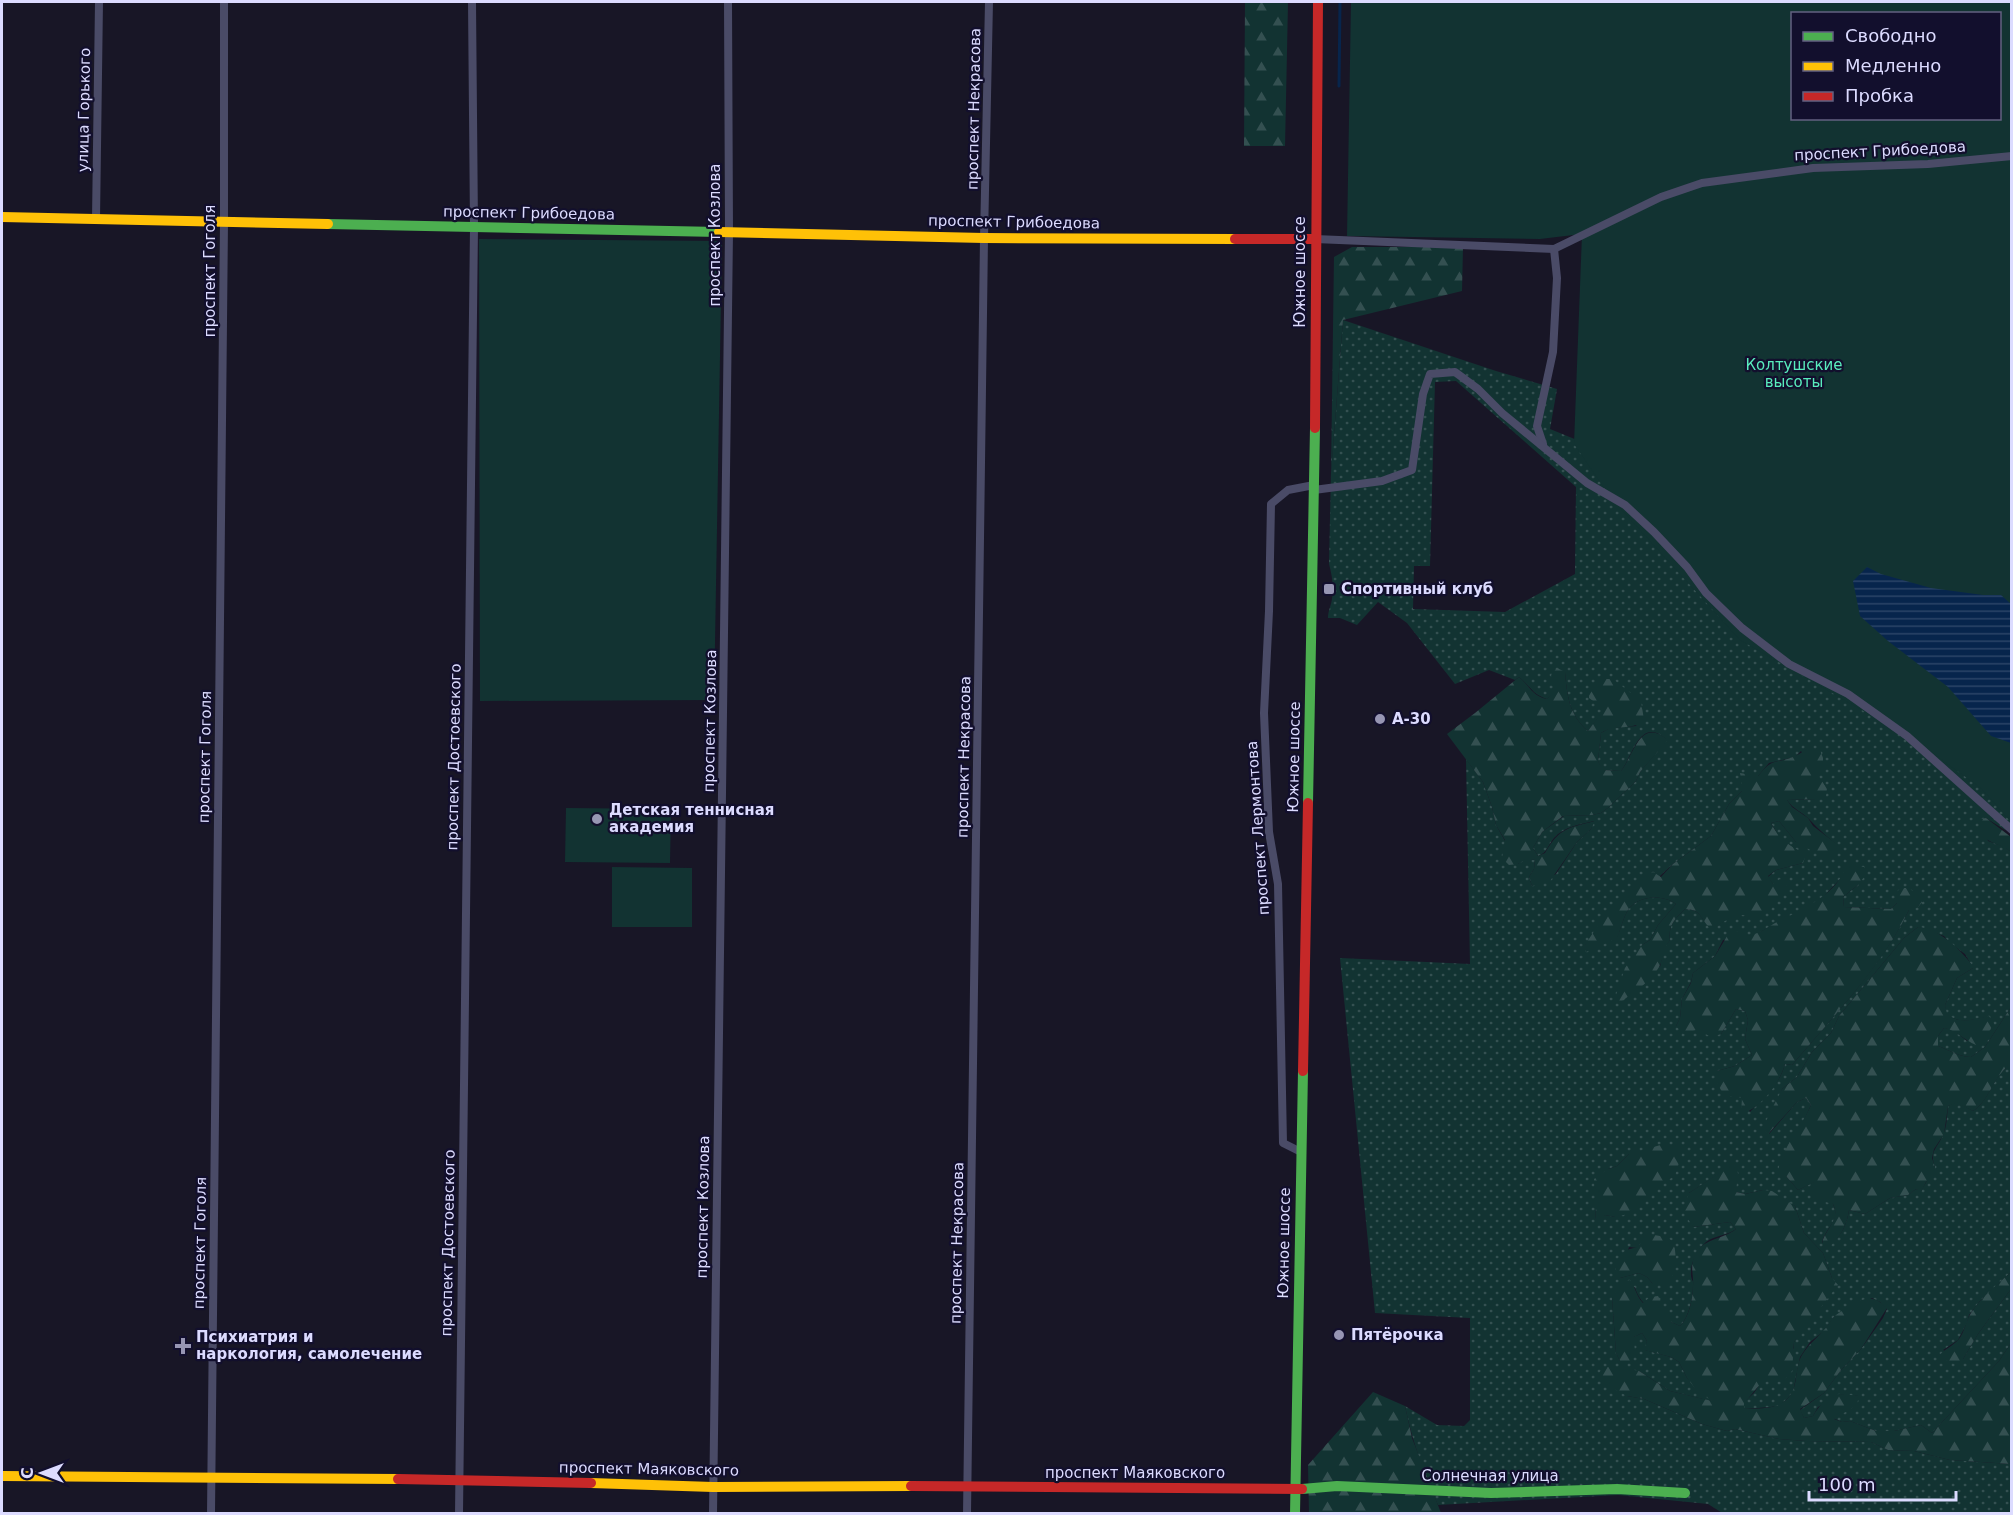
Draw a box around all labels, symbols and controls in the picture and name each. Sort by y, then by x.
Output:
legend [1791,12,2001,120]
text: Свободно [1845,25,1937,46]
street label: проспект Некрасова [964,28,984,190]
street label: улица Горького [74,48,94,172]
text: Медленно [1845,55,1941,76]
text: Пробка [1845,85,1914,106]
street label: проспект Грибоедова [1794,138,1966,164]
street label: проспект Козлова [706,164,724,306]
street label: проспект Грибоедова [443,203,615,223]
street label: проспект Гоголя [201,205,219,337]
street label: проспект Грибоедова [928,212,1100,232]
street label: Южное шоссе [1291,216,1309,328]
park label: Колтушские высоты [1745,356,1843,391]
place label: Спортивный клуб [1341,580,1493,598]
marker: Спортивный клуб [1322,582,1336,596]
street label: проспект Козлова [700,649,720,793]
street label: проспект Достоевского [443,663,465,851]
street label: проспект Некрасова [954,676,974,838]
street label: проспект Гоголя [195,691,215,823]
street label: Южное шоссе [1284,701,1304,813]
place label: А-30 [1392,710,1431,728]
marker: А-30 [1373,712,1387,726]
street label: проспект Лермонтова [1243,740,1273,916]
place label: Детская теннисная академия [609,801,774,836]
marker: Детская теннисная академия [590,812,604,826]
street label: проспект Козлова [693,1135,713,1279]
street label: проспект Достоевского [437,1149,459,1337]
street label: проспект Некрасова [947,1162,967,1324]
street label: проспект Гоголя [190,1177,210,1309]
street label: Южное шоссе [1274,1187,1294,1299]
place label: Пятёрочка [1351,1326,1444,1344]
place label: Психиатрия и наркология, самолечение [196,1328,422,1363]
marker: Пятёрочка [1332,1328,1346,1342]
marker: Психиатрия и наркология, самолечение [174,1337,192,1355]
north arrow [12,1443,72,1503]
street label: проспект Маяковского [559,1458,739,1480]
street label: проспект Маяковского [1045,1464,1225,1482]
scale bar [1809,1464,1956,1502]
text: С [18,1467,37,1479]
street label: Солнечная улица [1421,1467,1559,1485]
text: 100 m [1818,1474,1876,1495]

